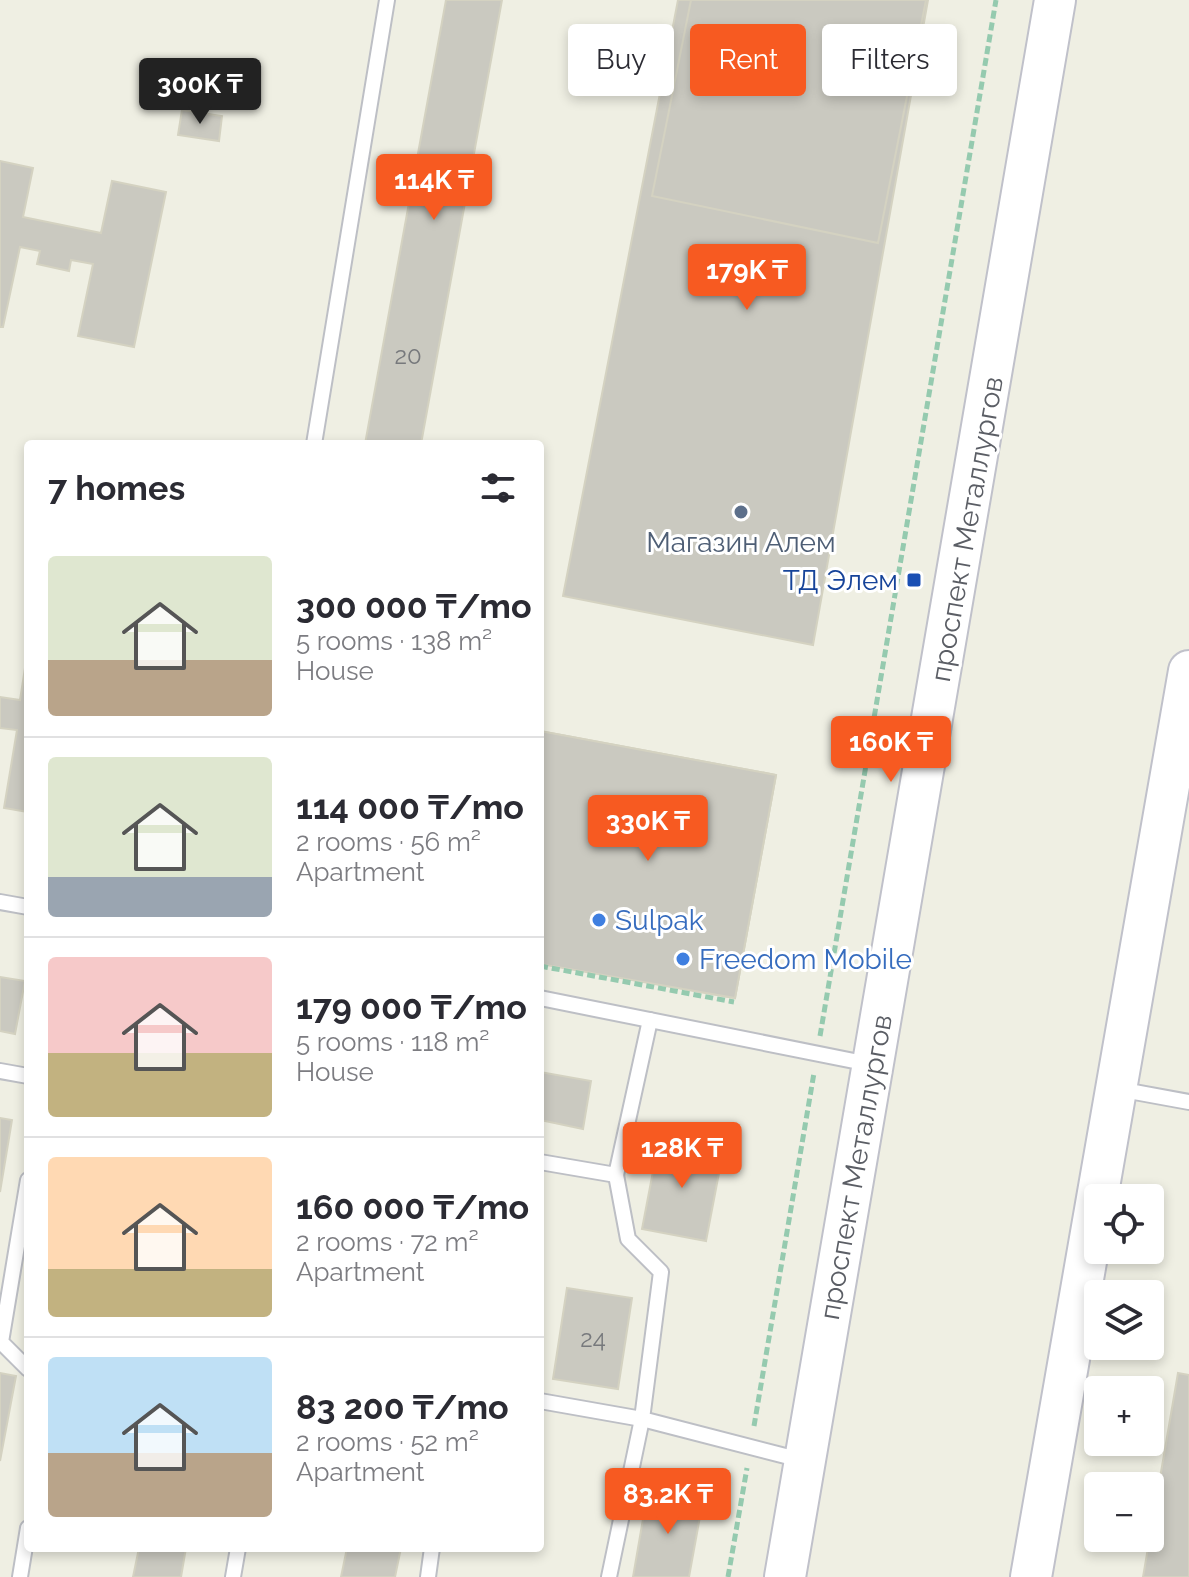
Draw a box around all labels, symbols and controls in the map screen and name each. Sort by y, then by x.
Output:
chip: Buy [568,24,674,96]
chip: Rent [690,24,806,96]
chip: Filters [822,24,957,96]
pin: 300K ₸ [135,58,265,126]
text: 300K ₸ [157,69,243,99]
pin: 114K ₸ [369,154,499,222]
text: 114K ₸ [394,165,474,195]
pin: 179K ₸ [682,244,812,312]
text: 179K ₸ [706,255,788,285]
house number: 20 [394,341,422,370]
street label: проспект Металлургов [924,374,1010,684]
icon: filters [476,466,520,510]
text: 7 homes [48,468,185,508]
marker: Магазин Алем [732,503,750,521]
place label: Магазин Алем [646,526,836,559]
place label: ТД Элем [783,564,898,597]
marker: ТД Элем [905,571,923,589]
text: 300 000 ₸/mo [296,586,532,626]
icon: home [112,588,208,684]
text: 5 rooms · 138 m² [296,626,492,656]
text: House [296,656,374,686]
pin: 160K ₸ [826,716,956,784]
text: 160K ₸ [849,727,933,757]
text: 114 000 ₸/mo [296,787,524,827]
icon: home [112,789,208,885]
pin: 330K ₸ [583,795,713,863]
text: 330K ₸ [606,806,690,836]
text: 2 rooms · 56 m² [296,827,481,857]
text: Apartment [296,857,425,887]
place label: Sulpak [615,904,704,937]
marker: Sulpak [590,911,608,929]
place label: Freedom Mobile [699,943,912,976]
marker: Freedom Mobile [674,950,692,968]
text: 179 000 ₸/mo [296,987,527,1027]
icon: home [112,989,208,1085]
street label: проспект Металлургов [813,1012,899,1322]
text: 5 rooms · 118 m² [296,1027,489,1057]
text: House [296,1057,374,1087]
pin: 128K ₸ [617,1122,747,1190]
text: 128K ₸ [641,1133,723,1163]
map controls [1084,1184,1164,1552]
button: locate [1084,1184,1164,1264]
text: 160 000 ₸/mo [296,1187,529,1227]
icon: home [112,1189,208,1285]
text: 2 rooms · 72 m² [296,1227,479,1257]
text: Apartment [296,1257,425,1287]
button: layers [1084,1280,1164,1360]
house number: 24 [580,1324,606,1353]
button: + [1084,1376,1164,1456]
text: 83 200 ₸/mo [296,1387,509,1427]
icon: home [112,1389,208,1485]
text: 2 rooms · 52 m² [296,1427,479,1457]
text: Apartment [296,1457,425,1487]
pin: 83.2K ₸ [594,1468,742,1536]
button: − [1084,1472,1164,1552]
text: 83.2K ₸ [623,1479,713,1509]

